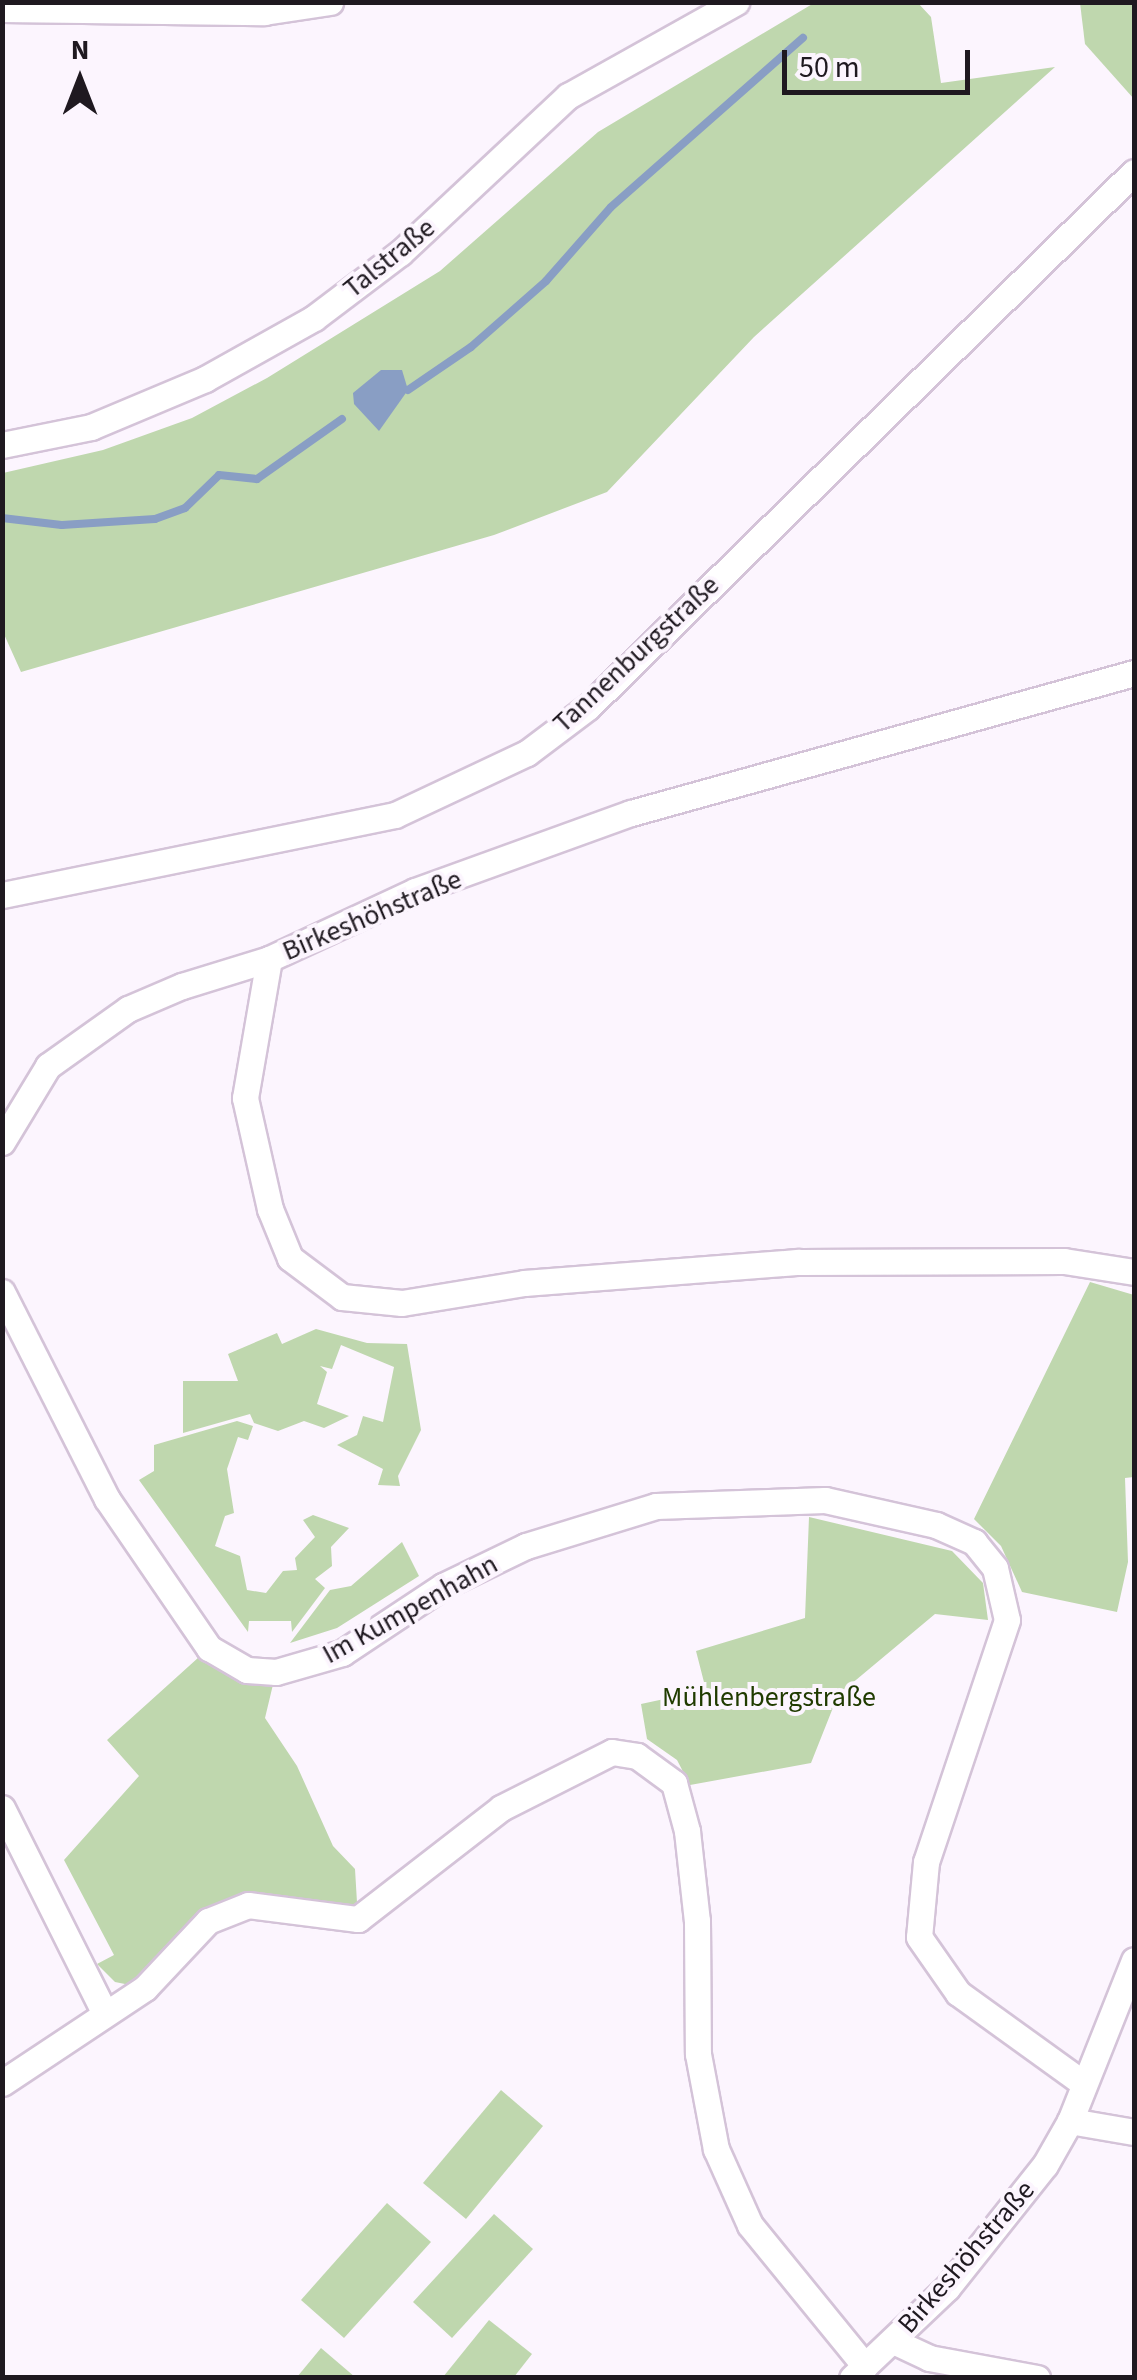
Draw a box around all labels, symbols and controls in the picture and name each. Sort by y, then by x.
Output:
north arrow [30,30,130,130]
text: N [71,30,89,70]
scale bar [787,30,974,92]
text: 50 m [799,46,860,89]
street label: Talstraße [336,211,442,305]
street label: Tannenburgstraße [546,568,726,740]
street label: Birkeshöhstraße [277,862,467,968]
street label: Im Kumpenhahn [317,1547,503,1671]
park label: Mühlenbergstraße [662,1680,876,1714]
street label: Birkeshöhstraße [891,2174,1041,2340]

